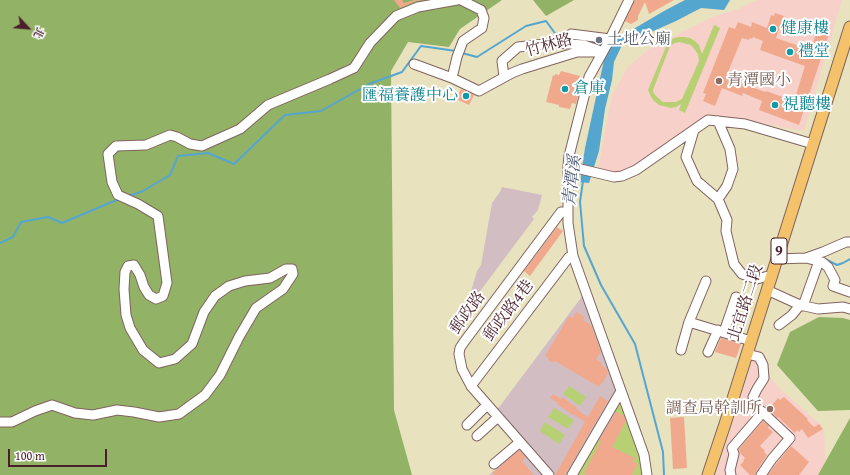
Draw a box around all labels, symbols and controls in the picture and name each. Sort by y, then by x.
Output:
north arrow [8,8,48,48]
place label: 健康樓 [781,19,829,39]
marker: 健康樓 [768,24,778,34]
text: 北 [29,25,48,42]
place label: 土地公廟 [607,30,671,50]
street label: 竹林路 [523,31,575,61]
marker: 土地公廟 [594,35,604,45]
place label: 禮堂 [798,42,830,62]
marker: 禮堂 [785,47,795,57]
place label: 青潭國小 [727,71,791,91]
marker: 青潭國小 [714,76,724,86]
place label: 倉庫 [573,79,605,99]
marker: 倉庫 [560,84,570,94]
place label: 匯福養護中心 [362,86,458,106]
marker: 匯福養護中心 [461,91,471,101]
place label: 視聽樓 [783,95,831,115]
marker: 視聽樓 [770,100,780,110]
water label: 青潭溪 [560,154,586,208]
road number: 9 [771,238,787,264]
street label: 北宜路二段 [725,262,767,344]
street label: 郵政路4巷 [480,277,538,345]
street label: 郵政路 [446,288,490,338]
place label: 調查局幹訓所 [666,399,762,419]
marker: 調查局幹訓所 [765,404,775,414]
scale bar [10,441,109,467]
text: 100 m [15,447,45,464]

